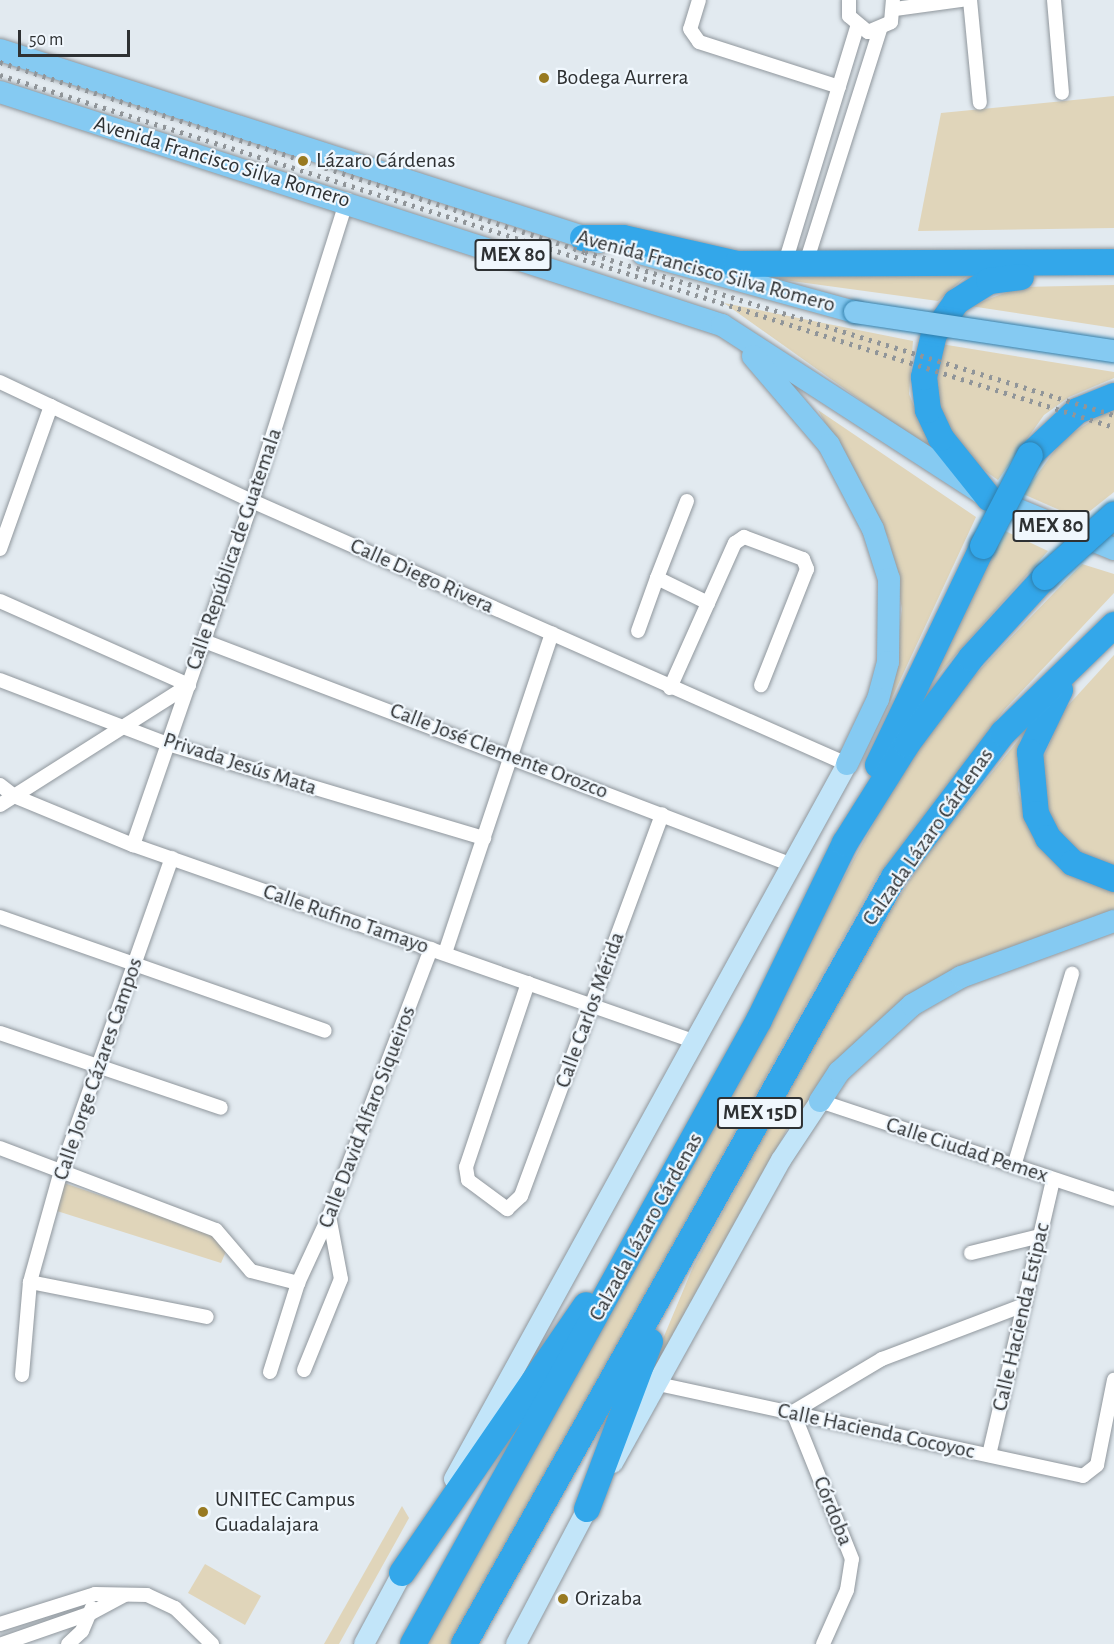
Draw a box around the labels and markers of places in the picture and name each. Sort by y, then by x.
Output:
place label: Bodega Aurrera [556,65,689,91]
marker: Bodega Aurrera [537,71,551,85]
place label: Lázaro Cárdenas [316,148,456,174]
marker: Lázaro Cárdenas [294,152,312,170]
place label: UNITEC Campus Guadalajara [215,1486,355,1538]
marker: UNITEC Campus Guadalajara [196,1505,210,1519]
place label: Orizaba [575,1586,642,1612]
marker: Orizaba [556,1592,570,1606]

